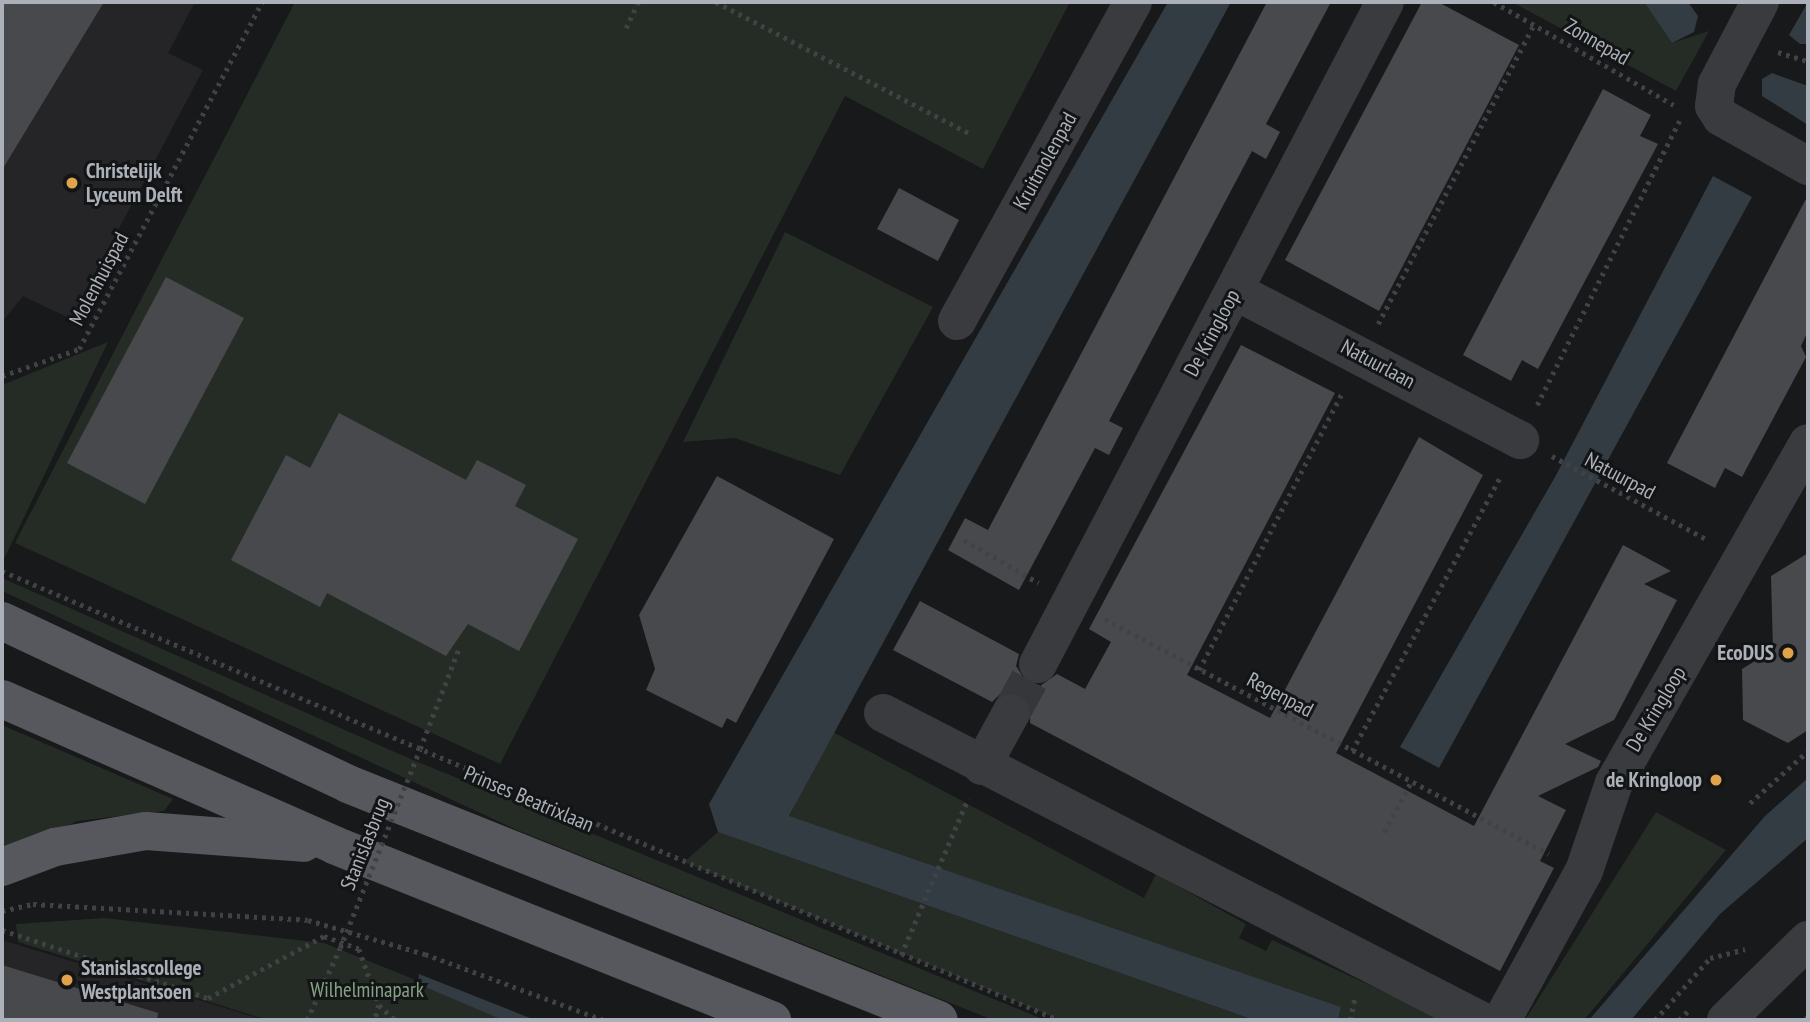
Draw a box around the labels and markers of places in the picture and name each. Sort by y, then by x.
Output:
place label: Christelijk Lyceum Delft [86,158,182,208]
marker: Christelijk Lyceum Delft [64,175,80,191]
place label: EcoDUS [1717,640,1774,666]
marker: EcoDUS [1780,645,1796,661]
place label: de Kringloop [1606,767,1702,793]
marker: de Kringloop [1708,772,1724,788]
place label: Stanislascollege Westplantsoen [81,955,202,1005]
marker: Stanislascollege Westplantsoen [59,972,75,988]

